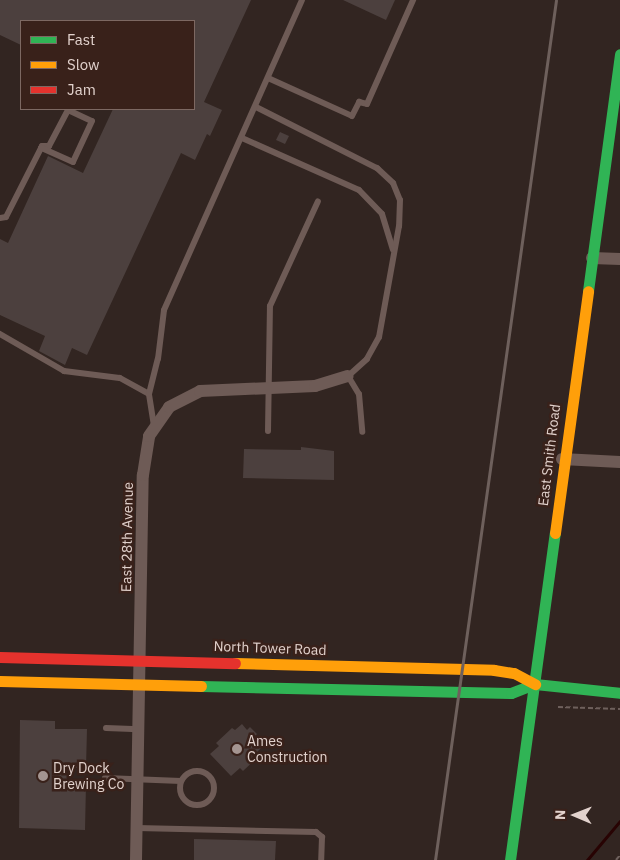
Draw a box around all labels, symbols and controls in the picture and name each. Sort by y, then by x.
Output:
legend [20,20,195,110]
text: Fast [67,30,95,49]
text: Slow [67,55,100,74]
text: Jam [67,80,96,99]
street label: East Smith Road [534,403,564,507]
street label: East 28th Avenue [118,482,136,592]
street label: North Tower Road [213,638,327,658]
place label: Ames Construction [247,733,327,766]
marker: Ames Construction [231,743,243,755]
place label: Dry Dock Brewing Co [53,760,124,792]
marker: Dry Dock Brewing Co [37,770,49,782]
north arrow [550,790,600,840]
text: N [551,810,569,820]

